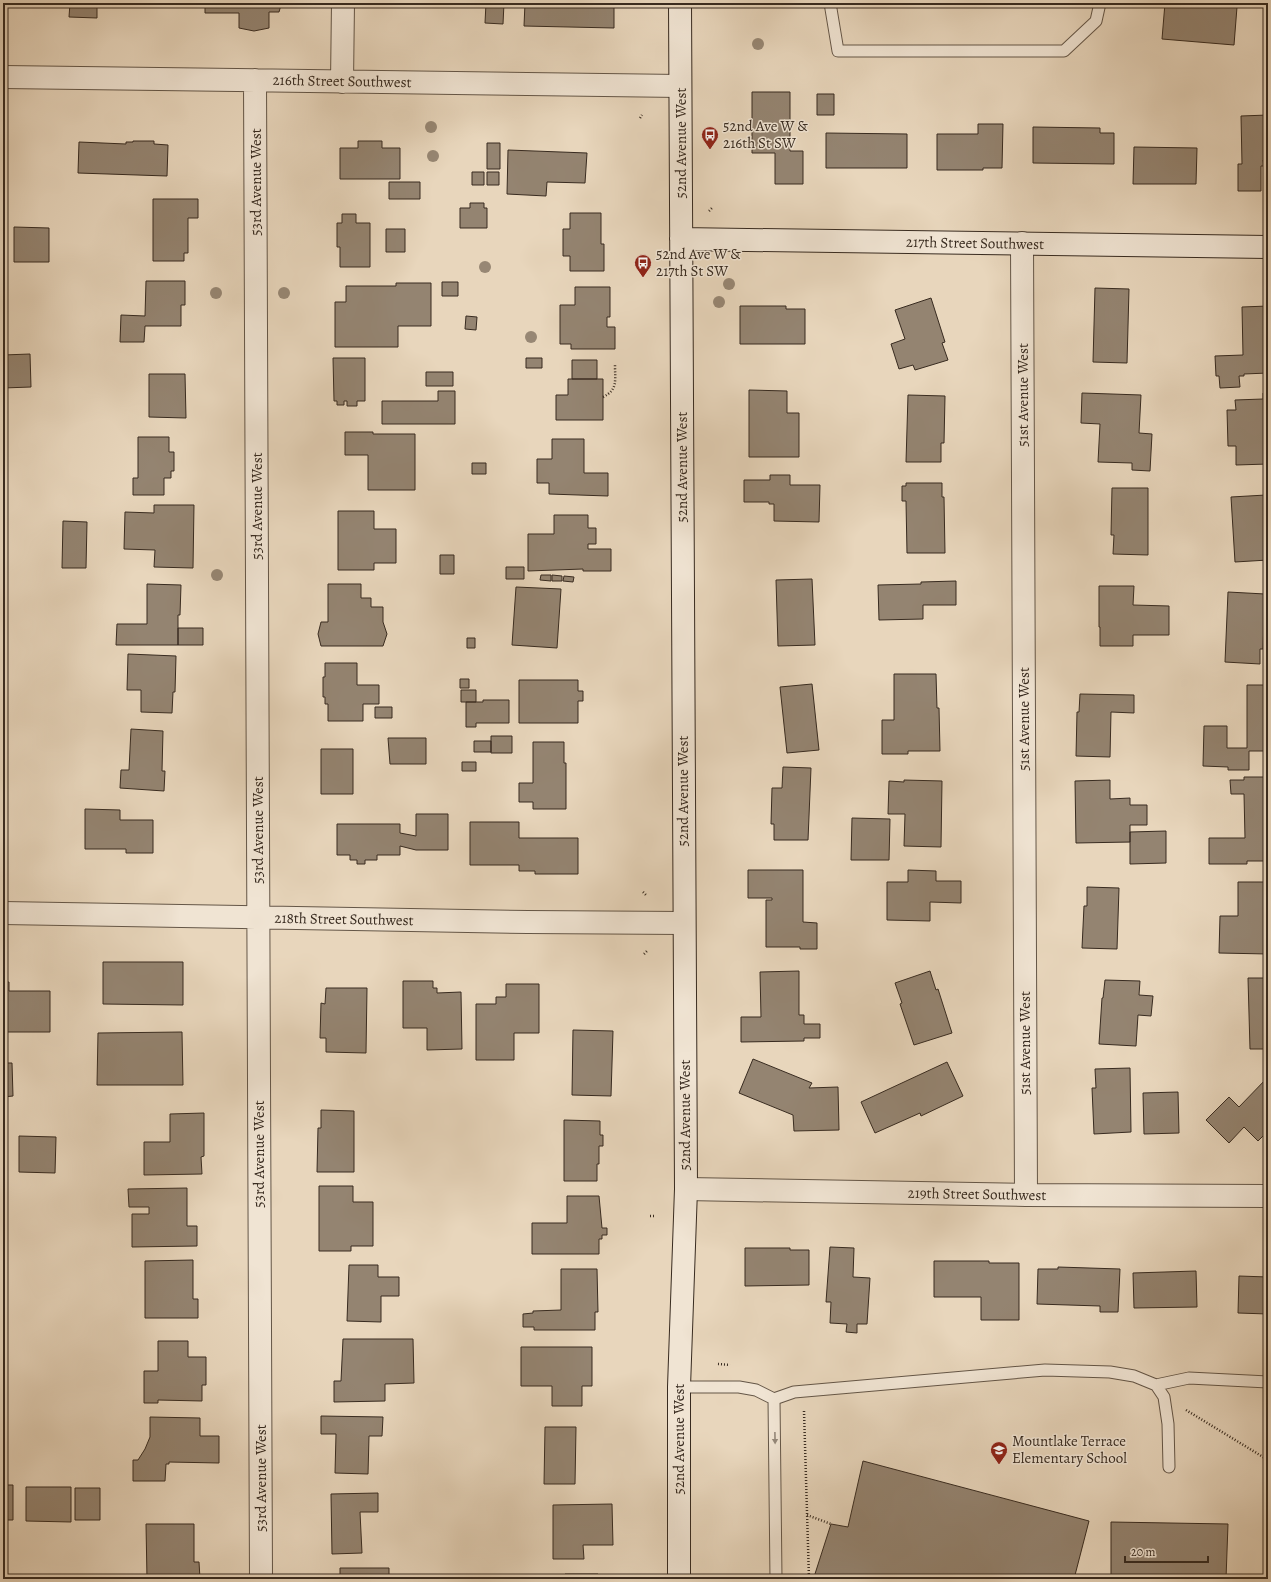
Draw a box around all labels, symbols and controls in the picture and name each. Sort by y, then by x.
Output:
street label: 216th Street Southwest [272,70,412,92]
street label: 52nd Avenue West [671,87,691,199]
place label: 52nd Ave W & 216th St SW [723,116,808,153]
bus stop icon: 52nd Ave W & 216th St SW [700,125,720,150]
street label: 53rd Avenue West [246,128,266,236]
street label: 217th Street Southwest [906,232,1044,254]
place label: 52nd Ave W & 217th St SW [656,244,741,281]
bus stop icon: 52nd Ave W & 217th St SW [633,253,653,278]
street label: 51st Avenue West [1013,343,1033,447]
street label: 52nd Avenue West [672,411,692,523]
street label: 53rd Avenue West [247,452,267,560]
street label: 51st Avenue West [1014,667,1034,771]
street label: 52nd Avenue West [673,735,693,847]
street label: 53rd Avenue West [248,776,268,884]
street label: 218th Street Southwest [274,908,414,930]
street label: 51st Avenue West [1015,991,1035,1095]
street label: 52nd Avenue West [675,1059,695,1171]
street label: 53rd Avenue West [249,1100,269,1208]
street label: 219th Street Southwest [907,1183,1047,1205]
street label: 52nd Avenue West [669,1383,689,1495]
street label: 53rd Avenue West [251,1424,271,1532]
place label: Mountlake Terrace Elementary School [1012,1431,1127,1468]
one-way arrow [772,1432,778,1445]
school or university icon: Mountlake Terrace Elementary School [989,1440,1009,1465]
scale bar [1125,1538,1208,1564]
text: 20 m [1131,1544,1155,1560]

